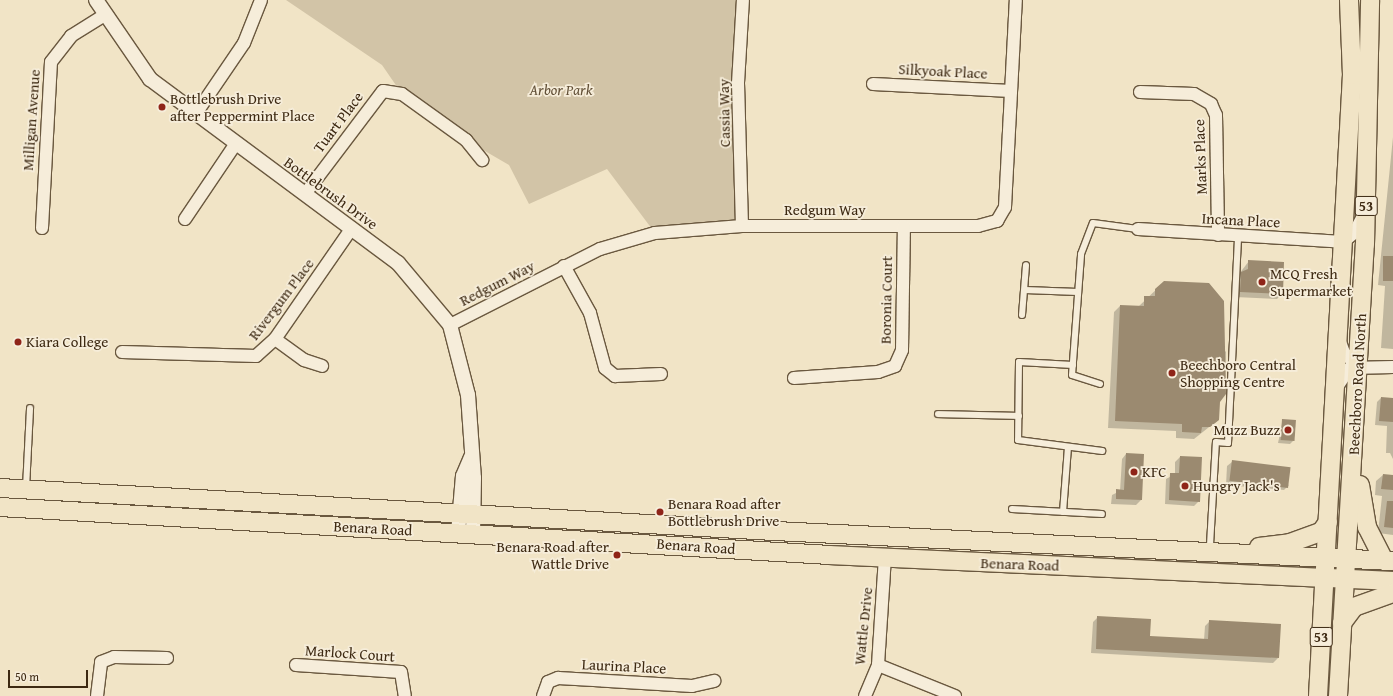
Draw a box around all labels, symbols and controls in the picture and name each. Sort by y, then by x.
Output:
street label: Silkyoak Place [898,60,988,82]
street label: Milligan Avenue [18,69,44,171]
street label: Cassia Way [714,79,734,147]
park label: Arbor Park [530,81,592,99]
street label: Tuart Place [309,88,367,156]
place label: Bottlebrush Drive after Peppermint Place [170,89,315,124]
marker: Bottlebrush Drive after Peppermint Place [157,102,167,112]
street label: Marks Place [1190,119,1210,195]
street label: Bottlebrush Drive [281,153,381,233]
road number: 53 [1354,194,1378,218]
street label: Redgum Way [784,201,866,219]
street label: Incana Place [1201,209,1281,231]
street label: Rivergum Place [245,255,317,343]
street label: Redgum Way [457,256,537,310]
street label: Boronia Court [876,256,896,344]
place label: MCQ Fresh Supermarket [1270,264,1352,299]
marker: MCQ Fresh Supermarket [1257,277,1267,287]
street label: Beechboro Road North [1344,313,1370,455]
place label: Kiara College [26,333,108,351]
marker: Kiara College [13,337,23,347]
place label: Beechboro Central Shopping Centre [1180,355,1296,390]
marker: Beechboro Central Shopping Centre [1167,368,1177,378]
place label: Muzz Buzz [1213,421,1280,439]
marker: Muzz Buzz [1283,425,1293,435]
place label: KFC [1142,463,1166,481]
marker: KFC [1129,467,1139,477]
place label: Hungry Jack's [1193,477,1280,495]
marker: Hungry Jack's [1180,481,1190,491]
place label: Benara Road after Bottlebrush Drive [668,494,781,529]
marker: Benara Road after Bottlebrush Drive [655,507,665,517]
street label: Benara Road [333,517,413,539]
street label: Benara Road [656,534,736,558]
place label: Benara Road after Wattle Drive [496,537,609,572]
marker: Benara Road after Wattle Drive [612,550,622,560]
street label: Benara Road [980,554,1060,574]
street label: Wattle Drive [850,586,876,666]
road number: 53 [1309,625,1333,649]
street label: Marlock Court [304,641,396,665]
street label: Laurina Place [581,655,667,677]
scale bar [10,662,90,688]
text: 50 m [15,668,39,685]

